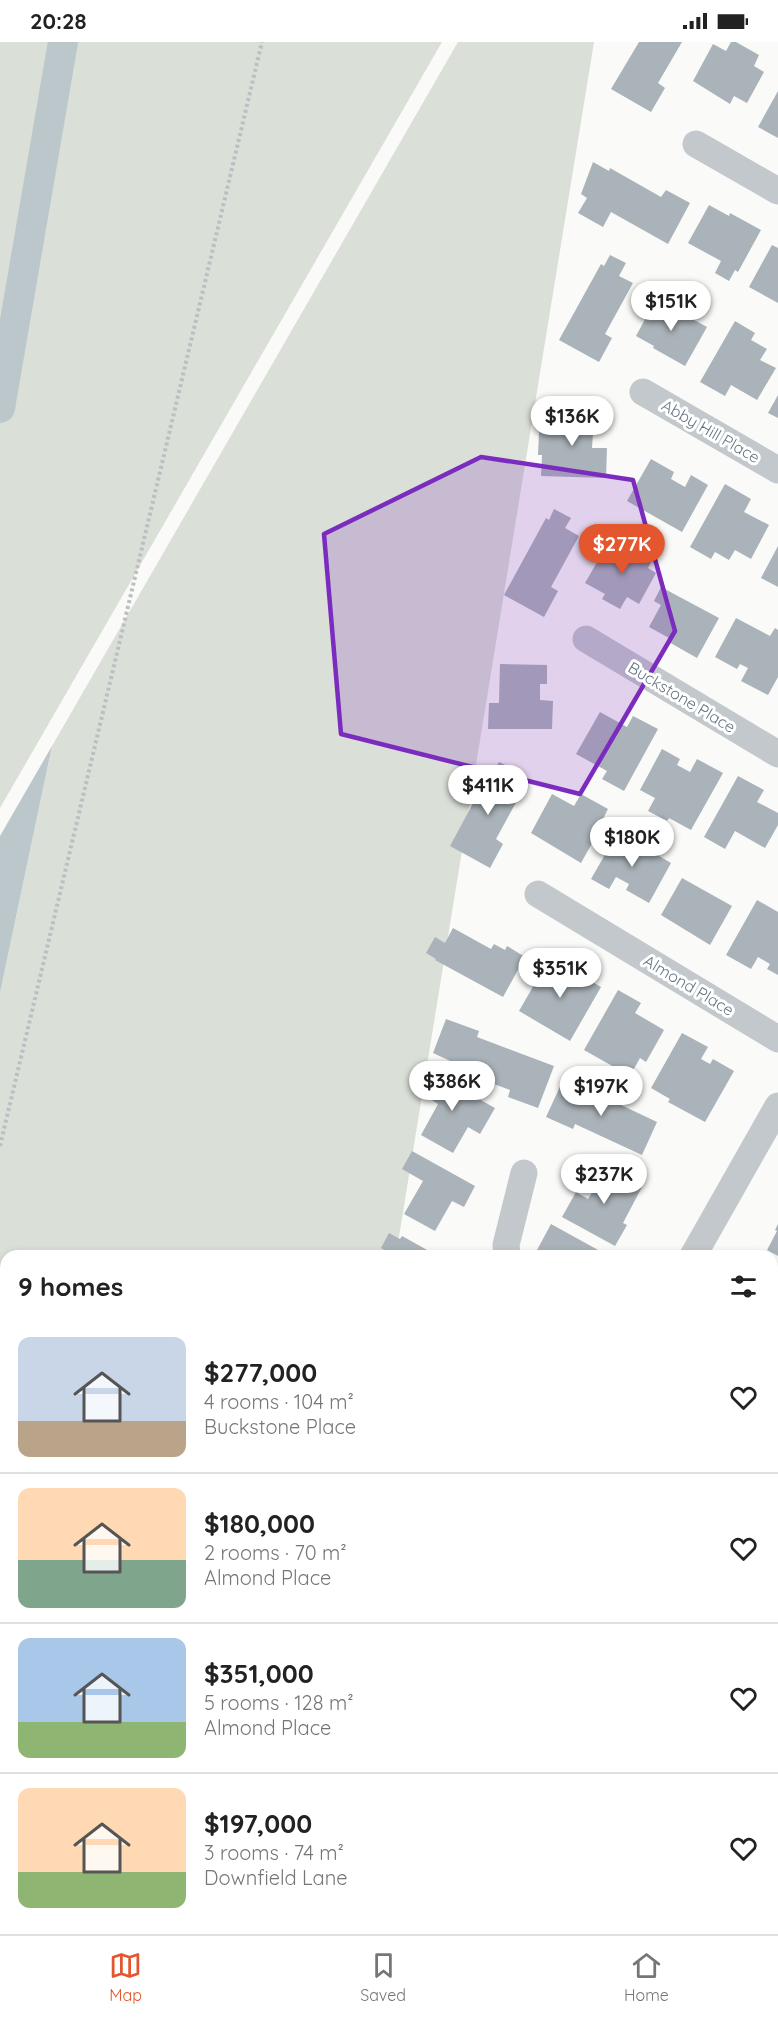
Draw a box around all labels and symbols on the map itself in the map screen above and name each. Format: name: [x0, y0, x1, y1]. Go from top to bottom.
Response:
pin: $151K: [629, 281, 713, 332]
street label: Abby Hill Place: [658, 395, 764, 467]
pin: $136K: [530, 396, 614, 447]
pin: $277K: [580, 524, 664, 575]
street label: Buckstone Place: [625, 657, 739, 737]
pin: $411K: [446, 765, 530, 816]
pin: $180K: [590, 817, 674, 868]
pin: $351K: [518, 948, 602, 999]
street label: Almond Place: [640, 950, 738, 1020]
pin: $386K: [410, 1061, 494, 1112]
pin: $197K: [559, 1066, 643, 1117]
pin: $237K: [562, 1154, 646, 1205]

